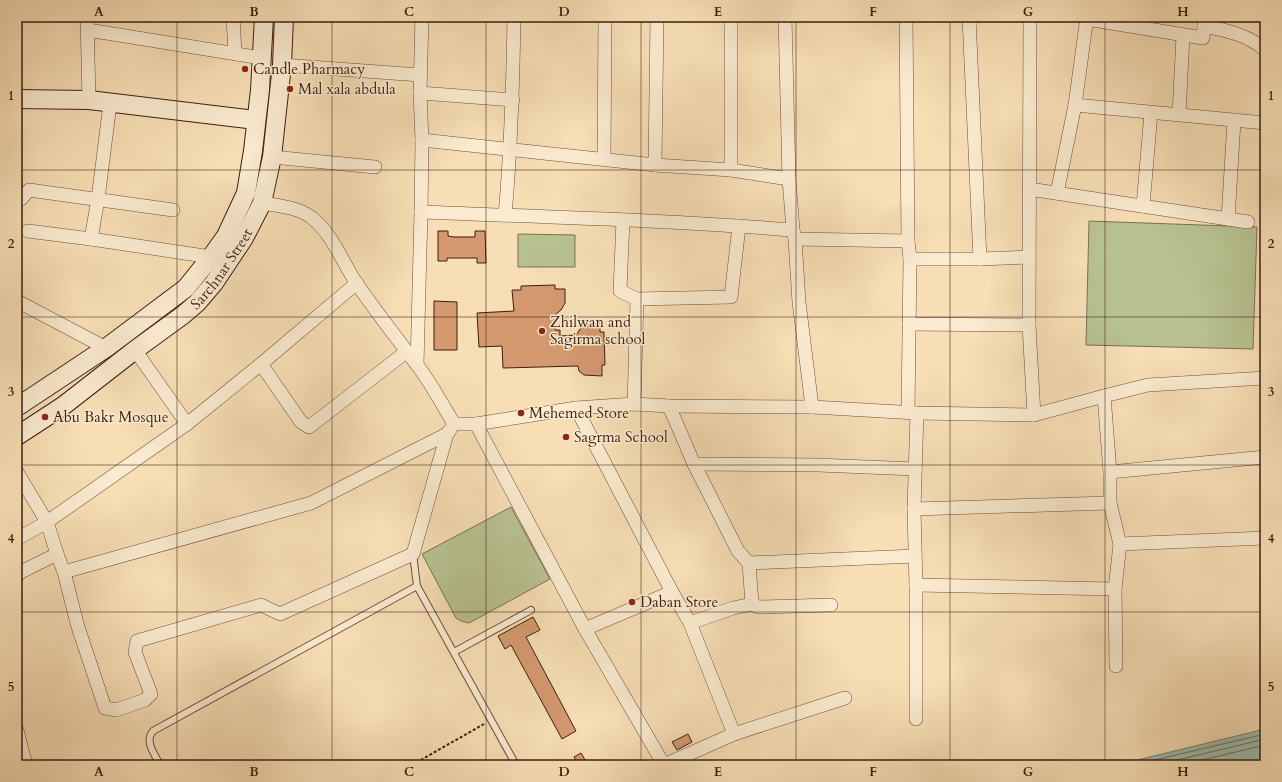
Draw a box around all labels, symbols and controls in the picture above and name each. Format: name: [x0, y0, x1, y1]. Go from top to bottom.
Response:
text: A: [94, 3, 104, 21]
text: B: [249, 3, 259, 21]
text: C: [404, 3, 414, 21]
text: D: [558, 3, 570, 21]
text: E: [714, 3, 722, 21]
text: F: [869, 3, 877, 21]
text: G: [1023, 3, 1034, 21]
text: H: [1177, 3, 1189, 21]
place label: Candle Pharmacy: [253, 59, 365, 79]
marker: Candle Pharmacy: [240, 64, 250, 74]
place label: Mal xala abdula: [298, 79, 396, 99]
marker: Mal xala abdula: [285, 84, 295, 94]
text: 1: [8, 87, 14, 105]
text: 1: [1268, 87, 1274, 105]
street label: Sarchnar Street: [186, 225, 257, 314]
text: 2: [8, 235, 15, 253]
text: 2: [1268, 235, 1275, 253]
place label: Zhilwan and Sagirma school: [550, 312, 646, 349]
marker: Zhilwan and Sagirma school: [537, 326, 547, 336]
text: 3: [8, 383, 15, 401]
text: 3: [1268, 383, 1275, 401]
place label: Mehemed Store: [529, 403, 629, 423]
place label: Abu Bakr Mosque: [53, 407, 169, 427]
marker: Mehemed Store: [516, 408, 526, 418]
marker: Abu Bakr Mosque: [40, 412, 50, 422]
place label: Sagrma School: [574, 427, 668, 447]
marker: Sagrma School: [561, 432, 571, 442]
text: 4: [8, 530, 15, 548]
text: 4: [1268, 530, 1275, 548]
place label: Daban Store: [640, 592, 719, 612]
marker: Daban Store: [627, 597, 637, 607]
text: 5: [8, 678, 14, 696]
text: 5: [1268, 678, 1274, 696]
text: A: [94, 763, 104, 781]
text: B: [249, 763, 259, 781]
text: C: [404, 763, 414, 781]
text: D: [558, 763, 570, 781]
text: E: [714, 763, 722, 781]
text: F: [869, 763, 877, 781]
text: G: [1023, 763, 1034, 781]
text: H: [1177, 763, 1189, 781]

